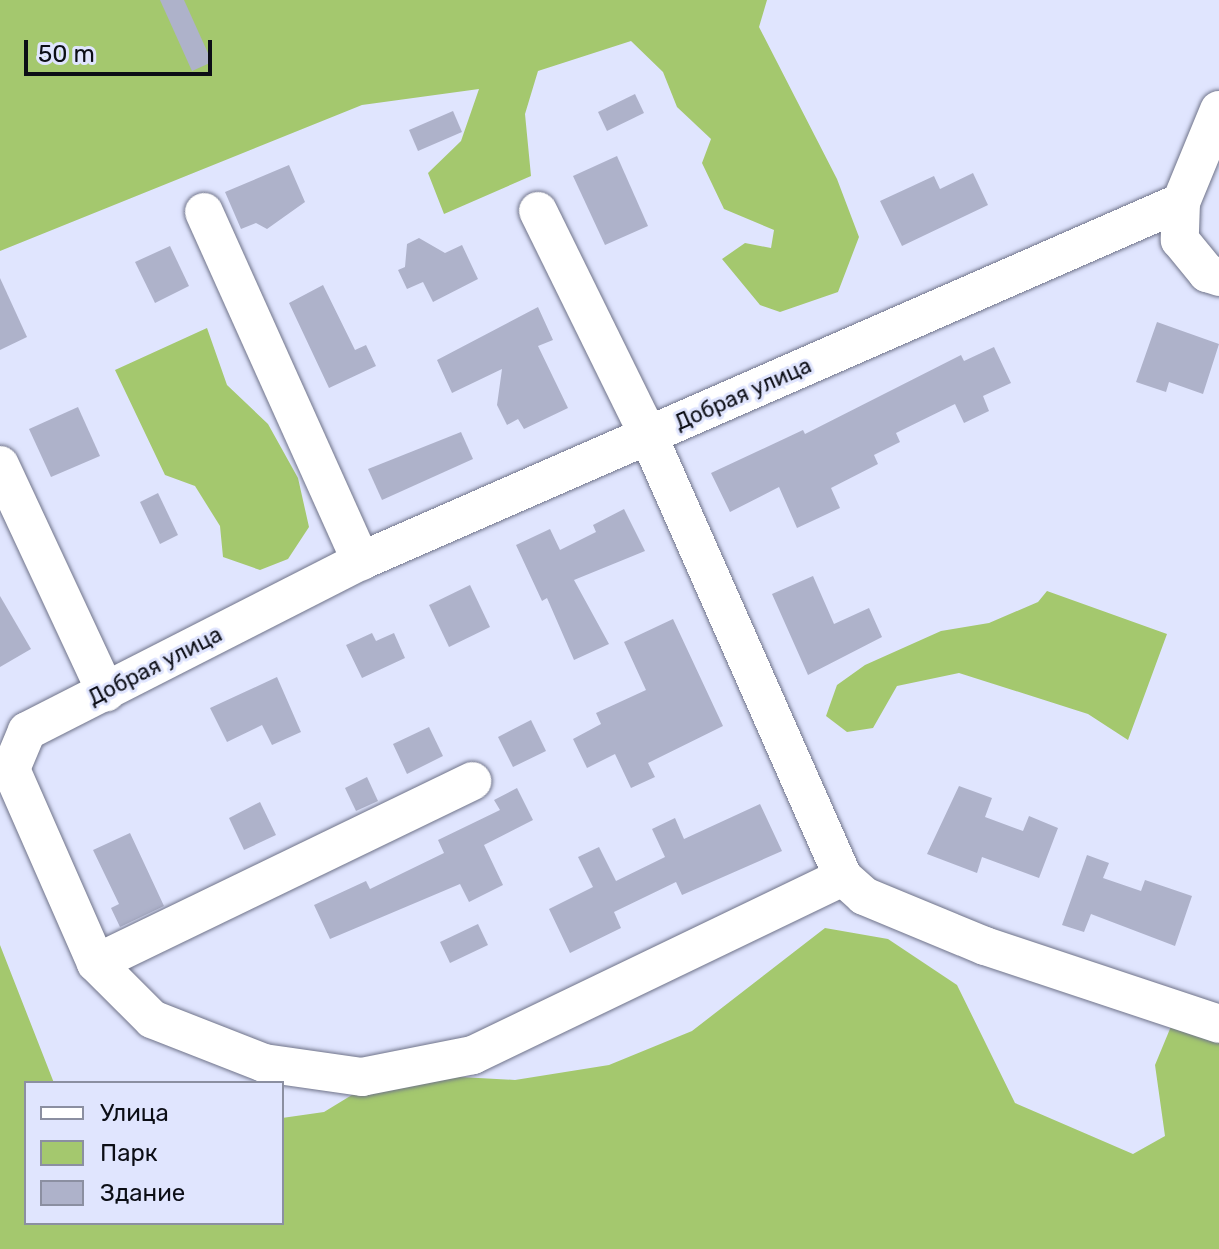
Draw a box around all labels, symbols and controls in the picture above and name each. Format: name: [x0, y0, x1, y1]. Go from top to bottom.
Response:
scale bar: [28, 24, 216, 74]
text: 50 m: [38, 40, 95, 68]
street label: Добрая улица: [671, 352, 815, 436]
street label: Добрая улица: [84, 621, 226, 711]
legend: [24, 1081, 284, 1225]
text: Улица: [100, 1099, 169, 1127]
text: Парк: [100, 1139, 158, 1167]
text: Здание: [100, 1179, 185, 1207]

